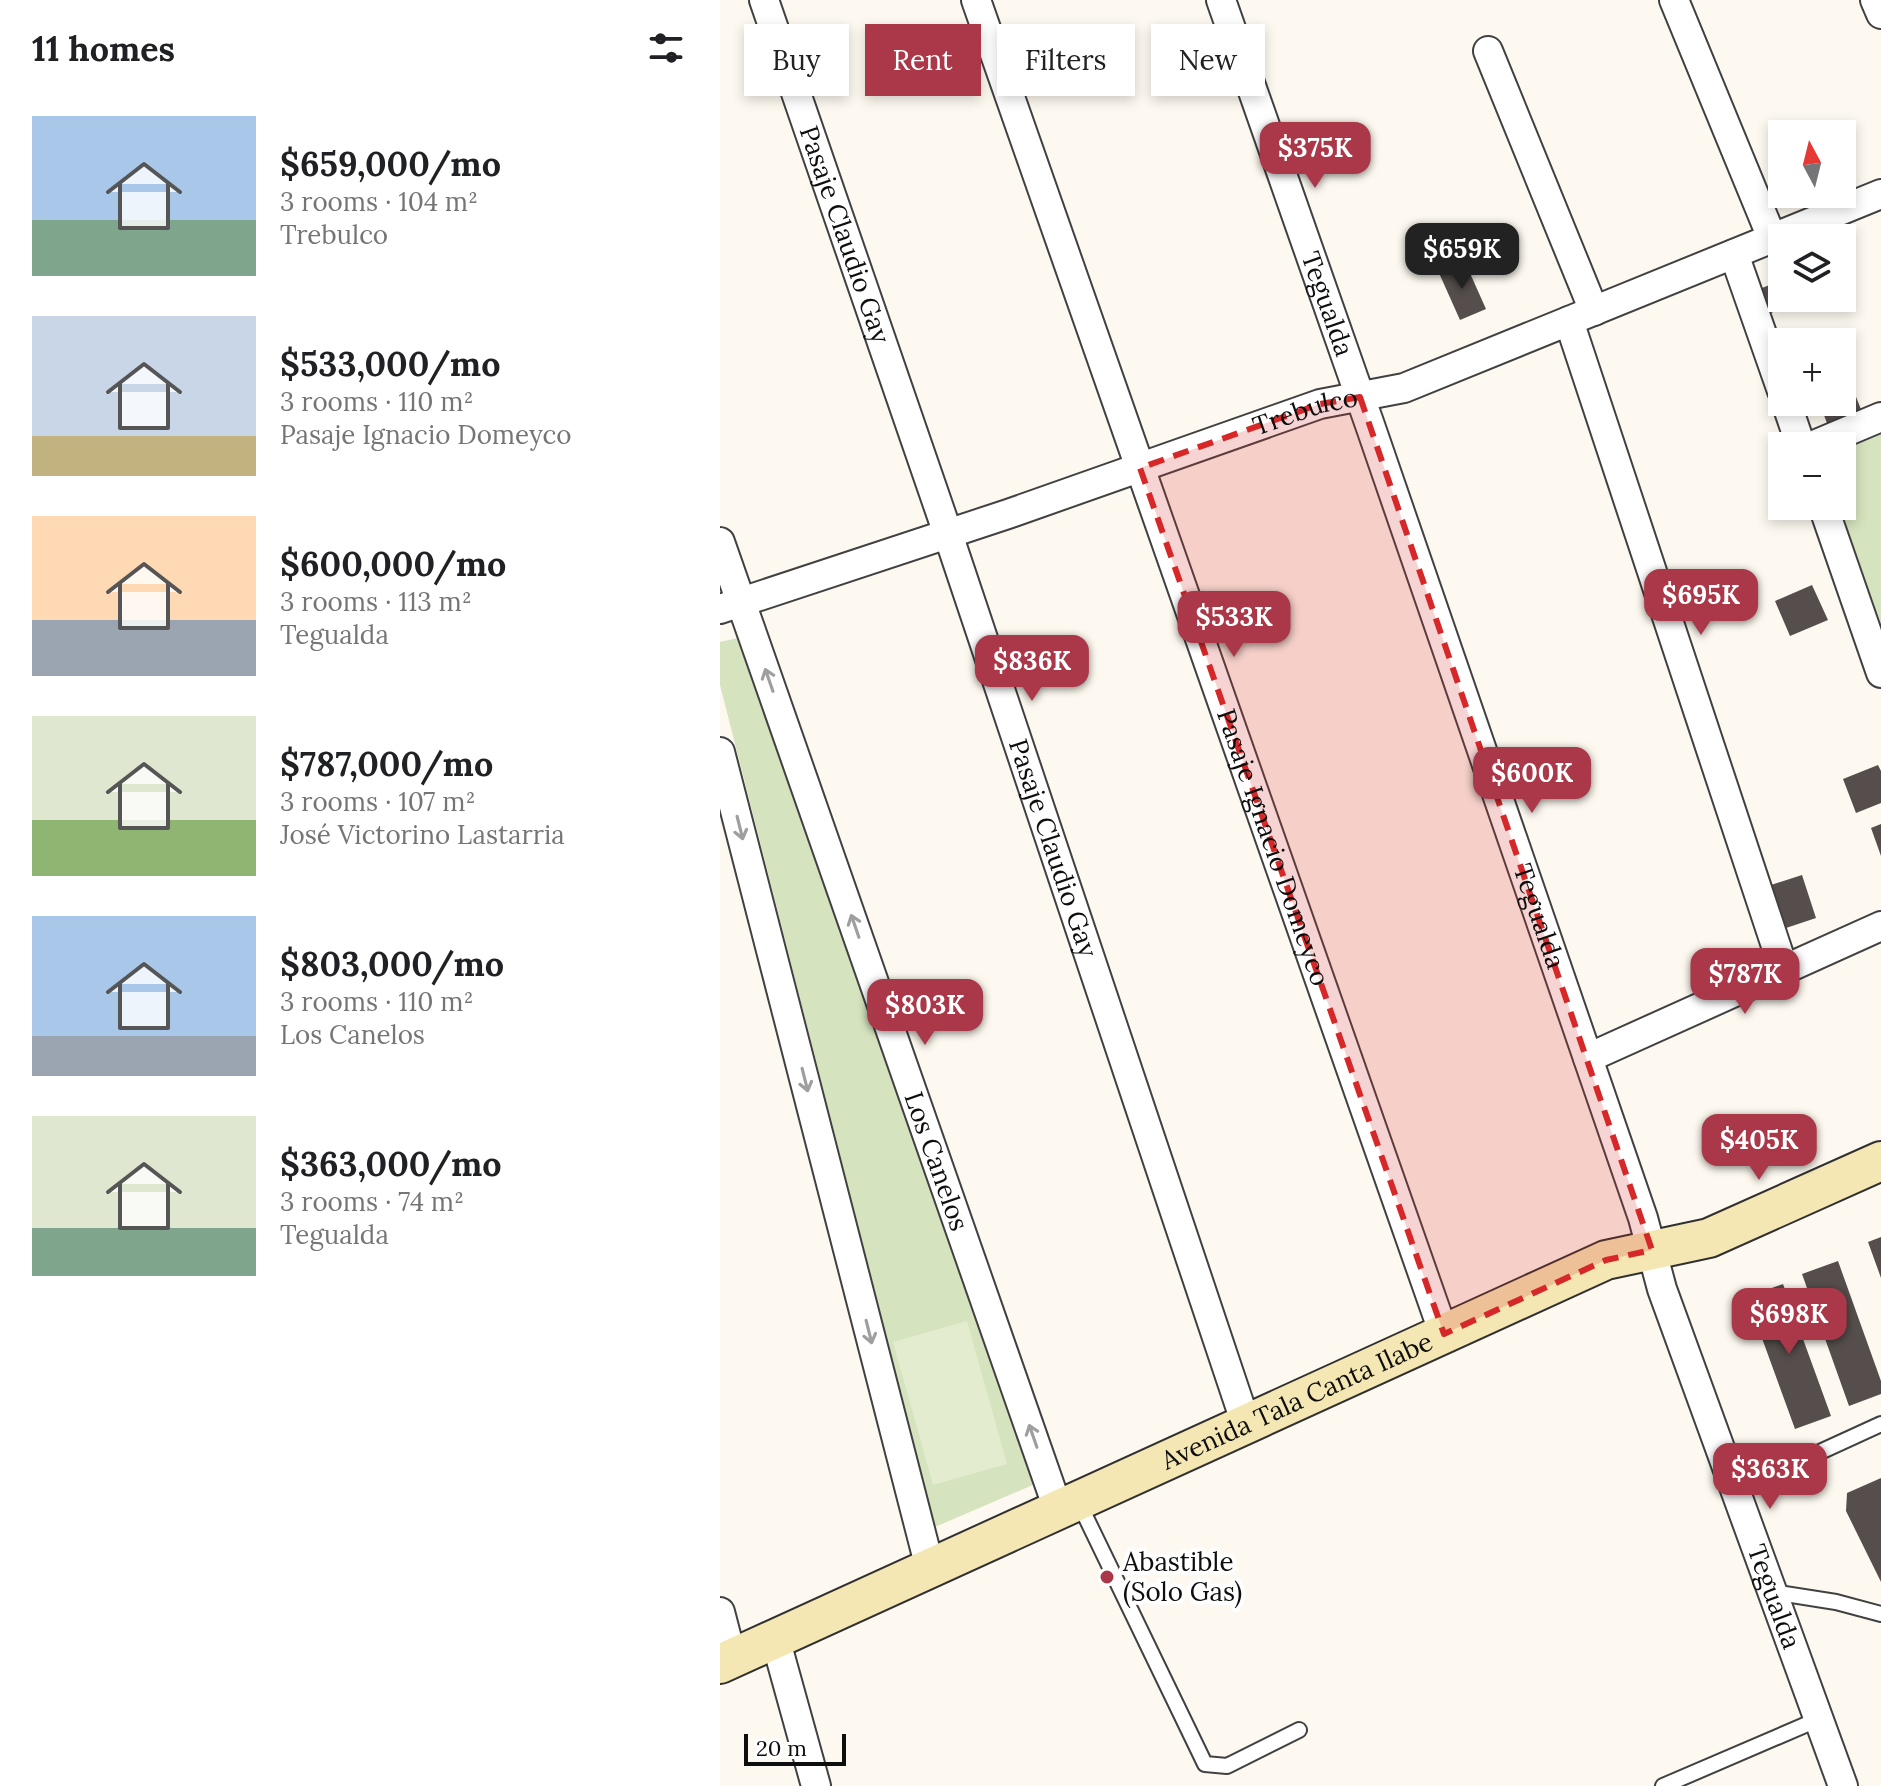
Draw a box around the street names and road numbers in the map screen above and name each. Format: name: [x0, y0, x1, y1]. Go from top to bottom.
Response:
street label: Pasaje Claudio Gay: [793, 121, 898, 348]
street label: Tegualda: [1294, 247, 1362, 361]
street label: Trebulco: [1248, 380, 1360, 442]
street label: Pasaje Ignacio Domeyco: [1210, 704, 1338, 990]
street label: Pasaje Claudio Gay: [1002, 735, 1106, 961]
street label: Tegualda: [1506, 859, 1573, 973]
street label: Los Canelos: [897, 1087, 976, 1235]
street label: Avenida Tala Canta Ilabe: [1155, 1324, 1437, 1477]
street label: Tegualda: [1740, 1540, 1809, 1653]

